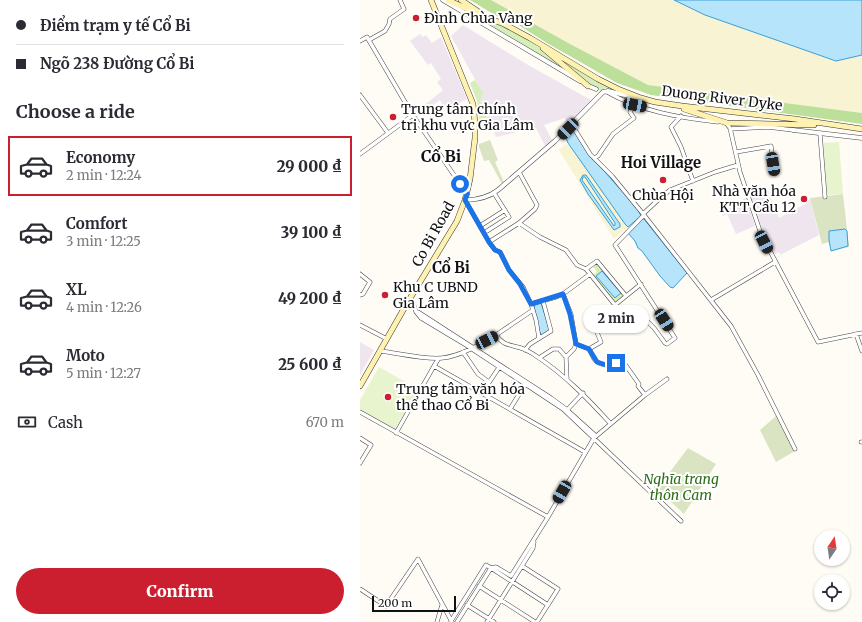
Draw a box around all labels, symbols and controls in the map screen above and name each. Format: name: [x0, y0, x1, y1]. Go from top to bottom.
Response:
place label: Đình Chùa Vàng: [424, 9, 533, 27]
marker: Đình Chùa Vàng: [411, 13, 421, 23]
text: Điểm trạm y tế Cổ Bi: [40, 16, 191, 35]
text: Ngõ 238 Đường Cổ Bi: [40, 54, 194, 73]
street label: Duong River Dyke: [660, 82, 784, 114]
car: [622, 97, 648, 113]
text: Choose a ride: [16, 100, 135, 123]
place label: Trung tâm chính trị khu vực Gia Lâm: [401, 100, 534, 134]
marker: Trung tâm chính trị khu vực Gia Lâm: [388, 112, 398, 122]
car: [555, 116, 581, 142]
district label: Cổ Bi: [421, 146, 462, 166]
icon: car: [18, 148, 54, 184]
text: Economy: [66, 148, 135, 167]
car: [765, 151, 781, 177]
district label: Hoi Village: [621, 153, 701, 172]
text: 29 000 ₫: [277, 157, 342, 176]
text: 2 min · 12:24: [66, 167, 142, 184]
route start: [451, 175, 469, 193]
marker: Chùa Hội: [658, 175, 668, 185]
place label: Nhà văn hóa KTT Cầu 12: [712, 182, 796, 216]
place label: Chùa Hội: [632, 186, 694, 204]
marker: Nhà văn hóa KTT Cầu 12: [799, 194, 809, 204]
street label: Co Bi Road: [408, 198, 459, 270]
icon: car: [18, 214, 54, 250]
text: Comfort: [66, 214, 127, 233]
text: 39 100 ₫: [281, 223, 342, 242]
car: [753, 229, 775, 255]
text: 3 min · 12:25: [66, 233, 141, 250]
district label: Cổ Bi: [432, 257, 470, 277]
place label: Khu C UBND Gia Lâm: [393, 278, 478, 312]
icon: car: [18, 280, 54, 316]
text: XL: [66, 280, 87, 299]
text: 49 200 ₫: [278, 289, 342, 308]
marker: Khu C UBND Gia Lâm: [380, 290, 390, 300]
text: 4 min · 12:26: [66, 299, 142, 316]
callout: 2 min: [583, 305, 649, 333]
car: [652, 307, 676, 333]
text: 2 min: [597, 310, 635, 327]
car: [474, 329, 500, 351]
icon: car: [18, 346, 54, 382]
text: Moto: [66, 346, 105, 365]
route end: [607, 354, 625, 372]
text: 25 600 ₫: [278, 355, 342, 374]
text: 5 min · 12:27: [66, 365, 141, 382]
place label: Trung tâm văn hóa thể thao Cổ Bi: [396, 380, 526, 414]
marker: Trung tâm văn hóa thể thao Cổ Bi: [383, 392, 393, 402]
icon: cash: [16, 411, 38, 433]
text: Cash: [48, 413, 83, 432]
text: 670 m: [306, 414, 344, 431]
park label: Nghĩa trang thôn Cam: [643, 470, 719, 504]
car: [551, 479, 573, 505]
north arrow: [814, 530, 850, 566]
map controls: [814, 530, 850, 610]
button: Confirm: [16, 568, 344, 614]
button: locate: [814, 574, 850, 610]
scale bar: [372, 594, 456, 613]
text: 200 m: [378, 596, 412, 610]

